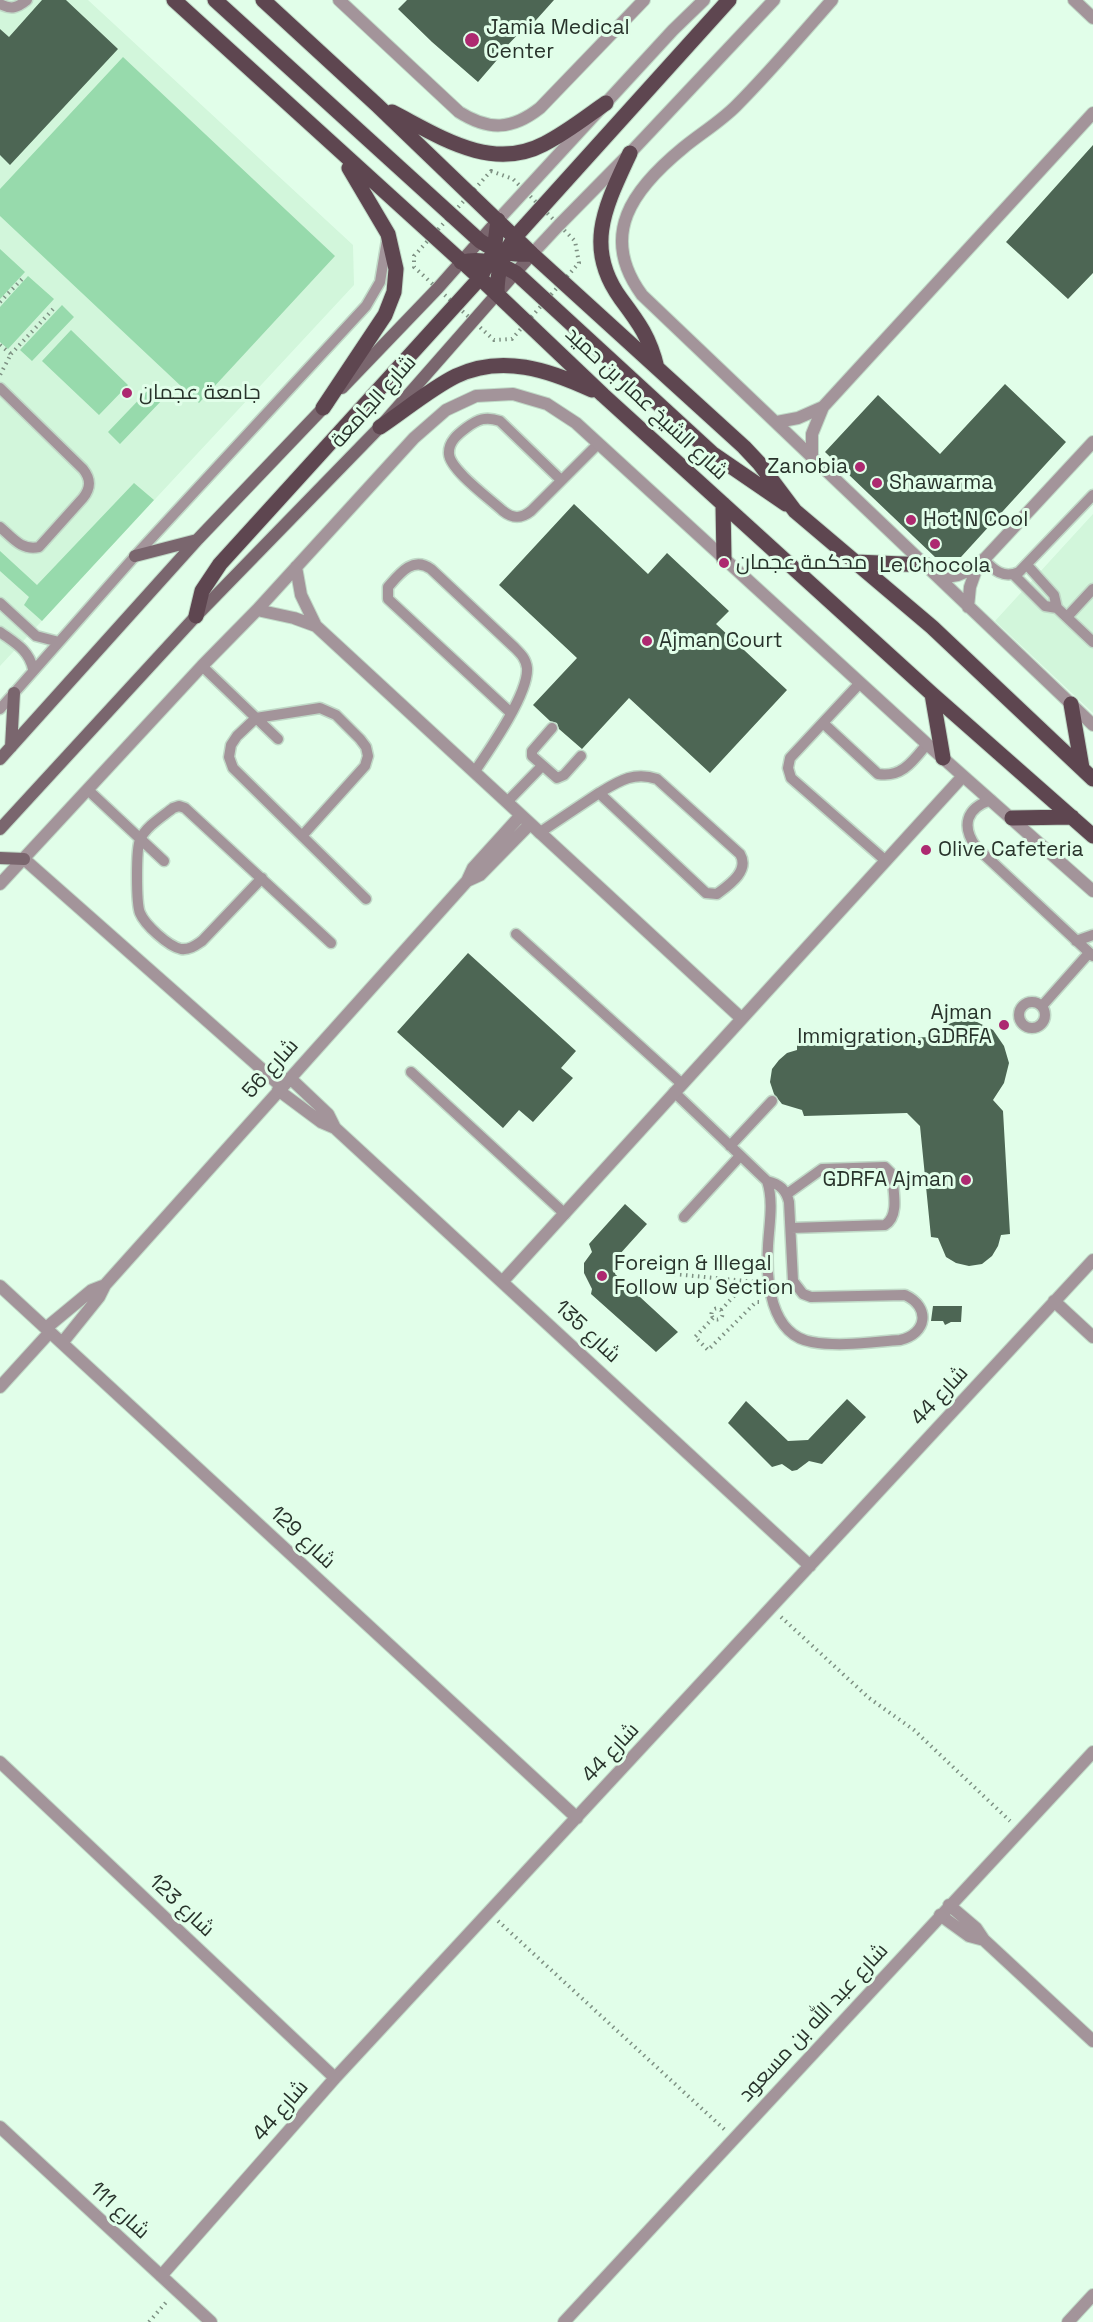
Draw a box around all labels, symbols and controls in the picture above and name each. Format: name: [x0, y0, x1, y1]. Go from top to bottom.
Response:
place label: Jamia Medical Center: [486, 15, 630, 65]
marker: Jamia Medical Center: [463, 31, 481, 49]
street label: شارع الشيخ عمار بن حميد: [560, 322, 732, 486]
street label: شارع الجامعة: [326, 351, 422, 453]
place label: جامعة عجمان: [139, 380, 261, 406]
marker: جامعة عجمان: [120, 386, 134, 400]
place label: Zanobia: [767, 454, 848, 480]
marker: Zanobia: [853, 460, 867, 474]
place label: Shawarma: [889, 470, 993, 496]
marker: Shawarma: [870, 476, 884, 490]
place label: Hot N Cool: [923, 507, 1028, 533]
marker: Hot N Cool: [904, 513, 918, 527]
marker: Le Chocola: [928, 537, 942, 551]
place label: محكمة عجمان: [736, 550, 867, 576]
place label: Le Chocola: [879, 553, 991, 579]
marker: محكمة عجمان: [717, 556, 731, 570]
place label: Ajman Court: [659, 628, 783, 654]
marker: Ajman Court: [640, 634, 654, 648]
place label: Olive Cafeteria: [938, 837, 1084, 863]
marker: Olive Cafeteria: [919, 843, 933, 857]
place label: Ajman Immigration, GDRFA: [797, 1000, 992, 1050]
marker: Ajman Immigration, GDRFA: [997, 1018, 1011, 1032]
street label: شارع 56: [238, 1034, 304, 1104]
place label: GDRFA Ajman: [822, 1167, 954, 1193]
marker: GDRFA Ajman: [959, 1173, 973, 1187]
place label: Foreign & Illegal Follow up Section: [614, 1251, 793, 1301]
marker: Foreign & Illegal Follow up Section: [595, 1269, 609, 1283]
street label: شارع 135: [549, 1295, 625, 1369]
street label: شارع 44: [906, 1361, 974, 1431]
street label: شارع 129: [264, 1501, 340, 1575]
street label: شارع 44: [577, 1718, 645, 1788]
street label: شارع 123: [143, 1869, 219, 1943]
street label: شارع عبد الله بن مسعود: [734, 1939, 894, 2107]
street label: شارع 44: [248, 2075, 314, 2147]
street label: شارع 111: [84, 2177, 154, 2245]

